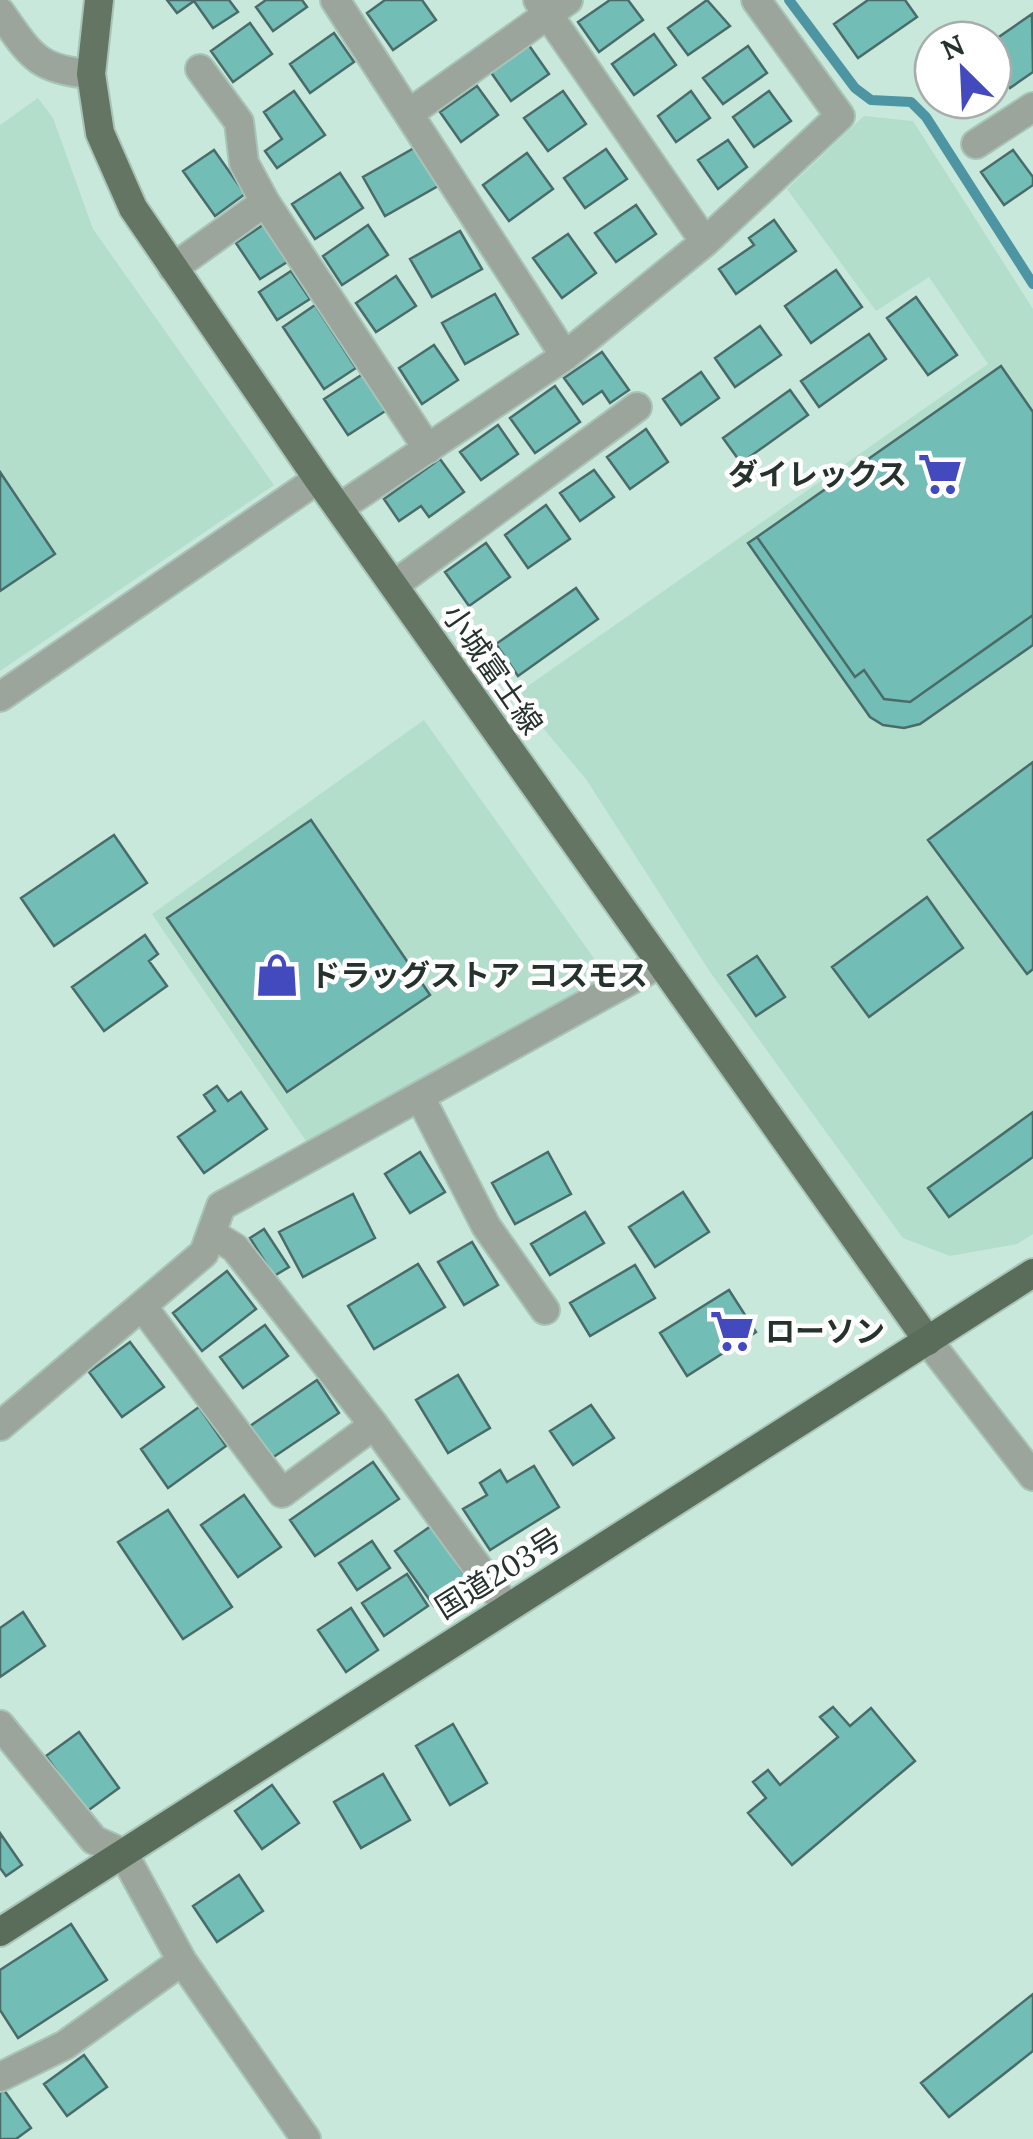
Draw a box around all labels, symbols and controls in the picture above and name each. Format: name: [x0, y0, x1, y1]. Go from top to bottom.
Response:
north arrow: [913, 20, 1013, 120]
text: N: [936, 26, 970, 68]
supermarket icon: ダイレックス: [916, 450, 964, 498]
place label: ダイレックス: [728, 455, 907, 493]
street label: 小城富士線: [434, 597, 552, 741]
shop icon: ドラッグストア コスモス: [253, 951, 301, 999]
place label: ドラッグストア コスモス: [310, 956, 648, 994]
supermarket icon: ローソン: [708, 1307, 756, 1355]
place label: ローソン: [765, 1312, 885, 1350]
street label: 国道203号: [428, 1519, 568, 1627]

